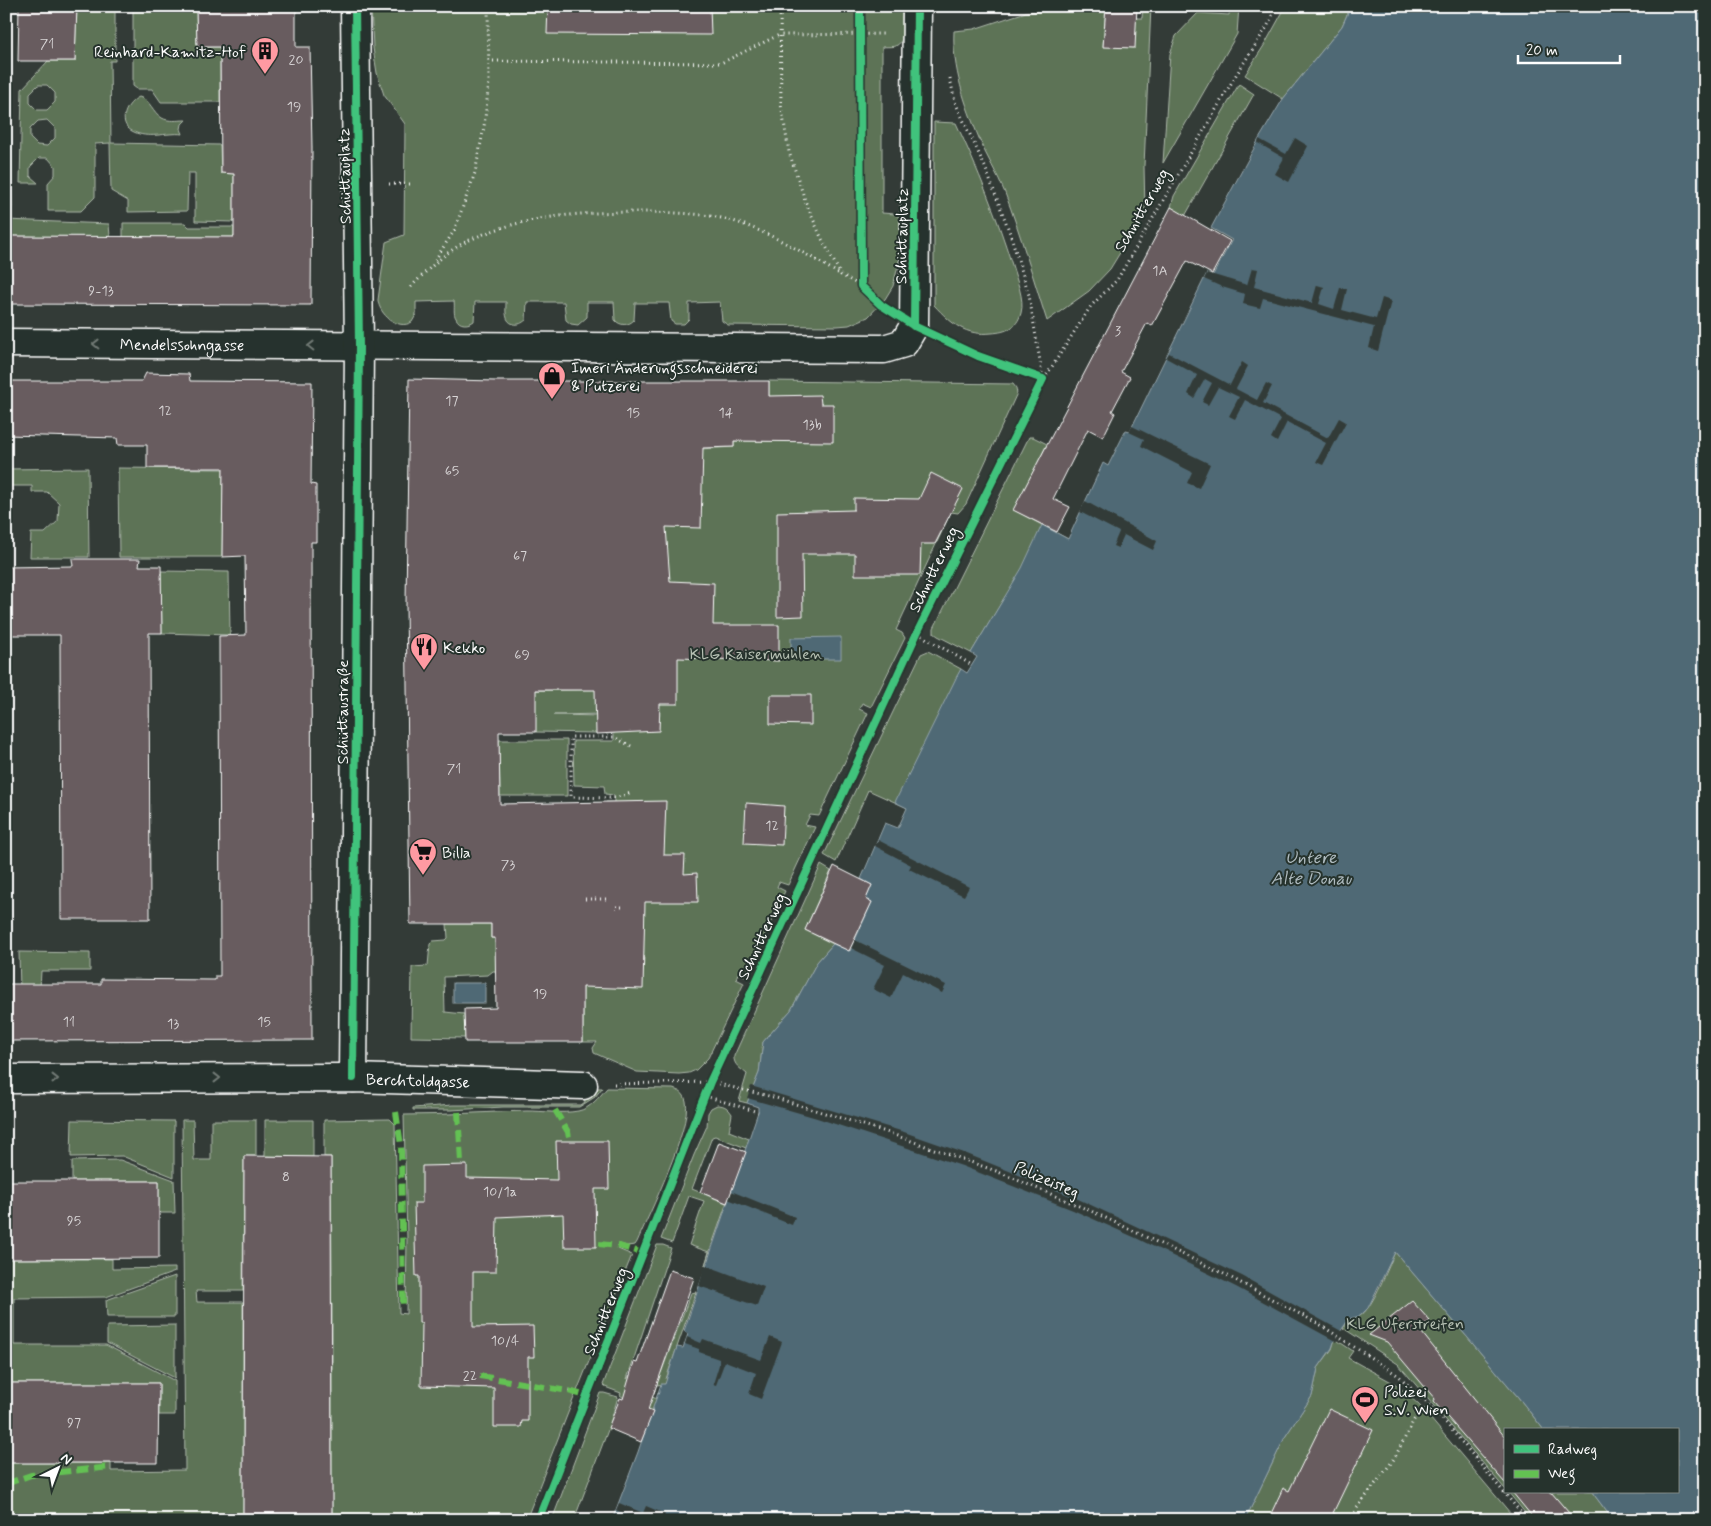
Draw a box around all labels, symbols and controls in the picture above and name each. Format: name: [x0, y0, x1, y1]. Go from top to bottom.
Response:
scale bar: [1518, 32, 1621, 64]
house number: 71: [40, 35, 54, 53]
building icon: Reinhard-Kamitz-Hof: [250, 36, 280, 75]
text: 20 m: [1526, 41, 1558, 61]
place label: Reinhard-Kamitz-Hof: [94, 42, 246, 63]
house number: 20: [289, 51, 303, 69]
house number: 19: [287, 98, 301, 116]
street label: Schüttauplatz: [334, 128, 357, 224]
street label: Schnitterweg: [1110, 165, 1176, 257]
street label: Schüttauplatz: [891, 188, 914, 284]
house number: 1A: [1152, 262, 1168, 280]
house number: 9-13: [88, 282, 114, 300]
house number: 3: [1115, 322, 1121, 340]
street label: Mendelssohngasse: [120, 335, 244, 357]
one-way arrow: [91, 339, 99, 349]
one-way arrow: [306, 341, 314, 351]
place label: Imeri Änderungsschneiderei & Putzerei: [571, 358, 758, 397]
shop icon: Imeri Änderungsschneiderei & Putzerei: [537, 361, 567, 400]
house number: 17: [445, 392, 459, 410]
house number: 12: [158, 402, 172, 420]
house number: 15: [626, 404, 640, 422]
house number: 14: [719, 404, 734, 422]
house number: 13b: [802, 416, 822, 434]
house number: 65: [445, 462, 459, 480]
street label: Schnitterweg: [904, 523, 965, 617]
house number: 67: [513, 547, 527, 565]
restaurant icon: Kekko: [409, 632, 439, 671]
place label: Kekko: [443, 638, 485, 659]
park label: KLG Kaisermühlen: [690, 644, 823, 665]
house number: 69: [514, 646, 530, 664]
street label: Schüttaustraße: [333, 660, 354, 764]
house number: 71: [447, 760, 461, 778]
house number: 12: [765, 817, 779, 835]
supermarket icon: Billa: [408, 837, 438, 876]
place label: Billa: [442, 843, 471, 864]
water label: Untere Alte Donau: [1271, 846, 1352, 891]
house number: 73: [501, 856, 515, 874]
street label: Schnitterweg: [733, 890, 792, 984]
house number: 19: [533, 985, 547, 1003]
house number: 11: [63, 1013, 75, 1031]
house number: 15: [257, 1013, 271, 1031]
house number: 13: [167, 1015, 179, 1033]
street label: Berchtoldgasse: [366, 1069, 471, 1094]
one-way arrow: [214, 1073, 222, 1083]
one-way arrow: [52, 1074, 59, 1084]
street label: Polizeisteg: [1011, 1157, 1082, 1203]
house number: 8: [282, 1168, 290, 1186]
house number: 10/1a: [483, 1183, 517, 1201]
house number: 95: [67, 1212, 81, 1230]
street label: Schnitterweg: [579, 1264, 635, 1359]
park label: KLG Uferstreifen: [1346, 1314, 1464, 1335]
house number: 10/4: [491, 1332, 519, 1350]
house number: 22: [463, 1367, 477, 1385]
place label: Polizei S.V. Wien: [1384, 1382, 1449, 1421]
sports icon: Polizei S.V. Wien: [1350, 1385, 1380, 1424]
house number: 97: [67, 1414, 81, 1432]
legend: [1504, 1428, 1678, 1494]
text: Radweg: [1548, 1440, 1597, 1460]
north arrow: [32, 1444, 82, 1494]
text: N: [57, 1449, 76, 1469]
text: Weg: [1548, 1464, 1575, 1485]

